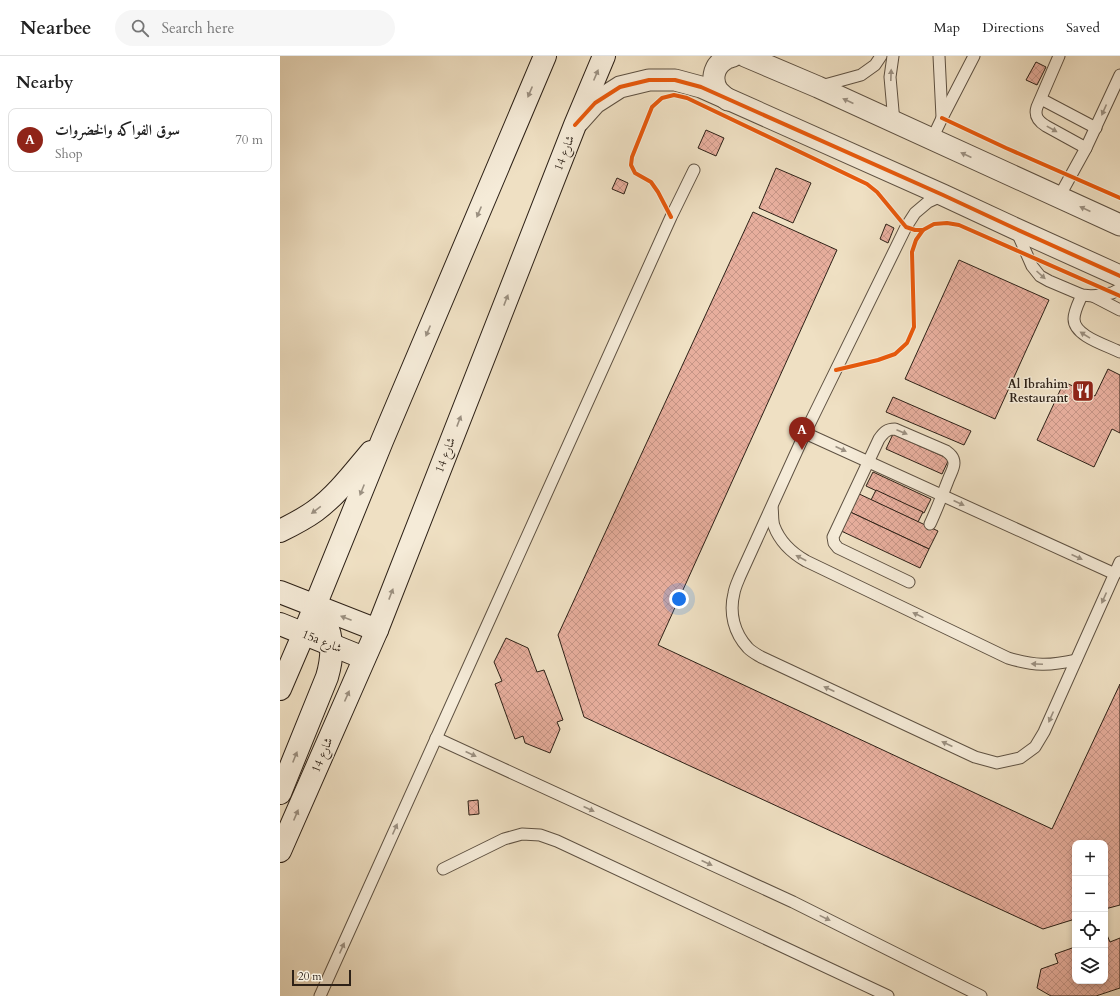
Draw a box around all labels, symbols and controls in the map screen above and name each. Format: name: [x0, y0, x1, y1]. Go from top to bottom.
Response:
search box: [115, 10, 395, 46]
text: Nearbee: [20, 15, 91, 41]
icon: search: [129, 17, 151, 39]
text: Search here: [161, 18, 234, 38]
text: Map: [934, 18, 960, 37]
text: Directions: [982, 18, 1044, 37]
text: Saved: [1066, 18, 1100, 37]
one-way arrow: [888, 68, 894, 81]
one-way arrow: [593, 69, 599, 80]
text: Nearby: [16, 71, 73, 94]
one-way arrow: [526, 86, 532, 98]
one-way arrow: [842, 98, 854, 104]
one-way arrow: [1101, 105, 1107, 116]
text: سوق الفواكه والخضروات: [55, 120, 180, 140]
one-way arrow: [1046, 126, 1057, 132]
text: A: [25, 131, 35, 149]
text: 70 m: [235, 131, 263, 149]
street label: شارع 14: [550, 133, 581, 174]
text: Shop: [55, 145, 83, 163]
one-way arrow: [961, 152, 972, 158]
one-way arrow: [476, 206, 482, 217]
one-way arrow: [1079, 206, 1090, 212]
one-way arrow: [1036, 270, 1045, 279]
one-way arrow: [504, 293, 510, 305]
one-way arrow: [425, 326, 431, 337]
one-way arrow: [1079, 331, 1091, 338]
place label: Al Ibrahim Restaurant: [1008, 376, 1069, 406]
restaurant icon: Al Ibrahim Restaurant: [1070, 378, 1096, 404]
one-way arrow: [456, 414, 462, 426]
pin: A: [789, 417, 815, 450]
one-way arrow: [896, 429, 908, 435]
street label: شارع 14: [431, 435, 462, 476]
one-way arrow: [835, 446, 846, 452]
one-way arrow: [358, 484, 364, 496]
one-way arrow: [953, 500, 964, 506]
one-way arrow: [311, 505, 322, 514]
one-way arrow: [795, 554, 807, 561]
one-way arrow: [1071, 554, 1083, 560]
one-way arrow: [388, 587, 394, 599]
your location: [669, 589, 689, 609]
one-way arrow: [1101, 592, 1107, 603]
one-way arrow: [912, 612, 924, 618]
one-way arrow: [339, 615, 351, 621]
street label: 15a شارع: [299, 626, 344, 659]
one-way arrow: [1030, 661, 1043, 667]
one-way arrow: [824, 686, 835, 692]
one-way arrow: [345, 690, 351, 702]
one-way arrow: [1048, 711, 1054, 722]
street label: شارع 14: [308, 735, 339, 776]
one-way arrow: [941, 741, 953, 747]
one-way arrow: [292, 750, 298, 762]
one-way arrow: [466, 752, 478, 758]
one-way arrow: [584, 806, 595, 812]
one-way arrow: [293, 809, 299, 821]
one-way arrow: [392, 823, 398, 835]
map controls: [1072, 840, 1108, 984]
button: +: [1072, 840, 1108, 876]
one-way arrow: [702, 860, 713, 866]
button: −: [1072, 876, 1108, 912]
button: locate: [1072, 912, 1108, 948]
one-way arrow: [819, 915, 831, 921]
one-way arrow: [339, 942, 345, 953]
button: layers: [1072, 948, 1108, 984]
scale bar: [292, 968, 351, 987]
text: 20 m: [298, 969, 322, 984]

